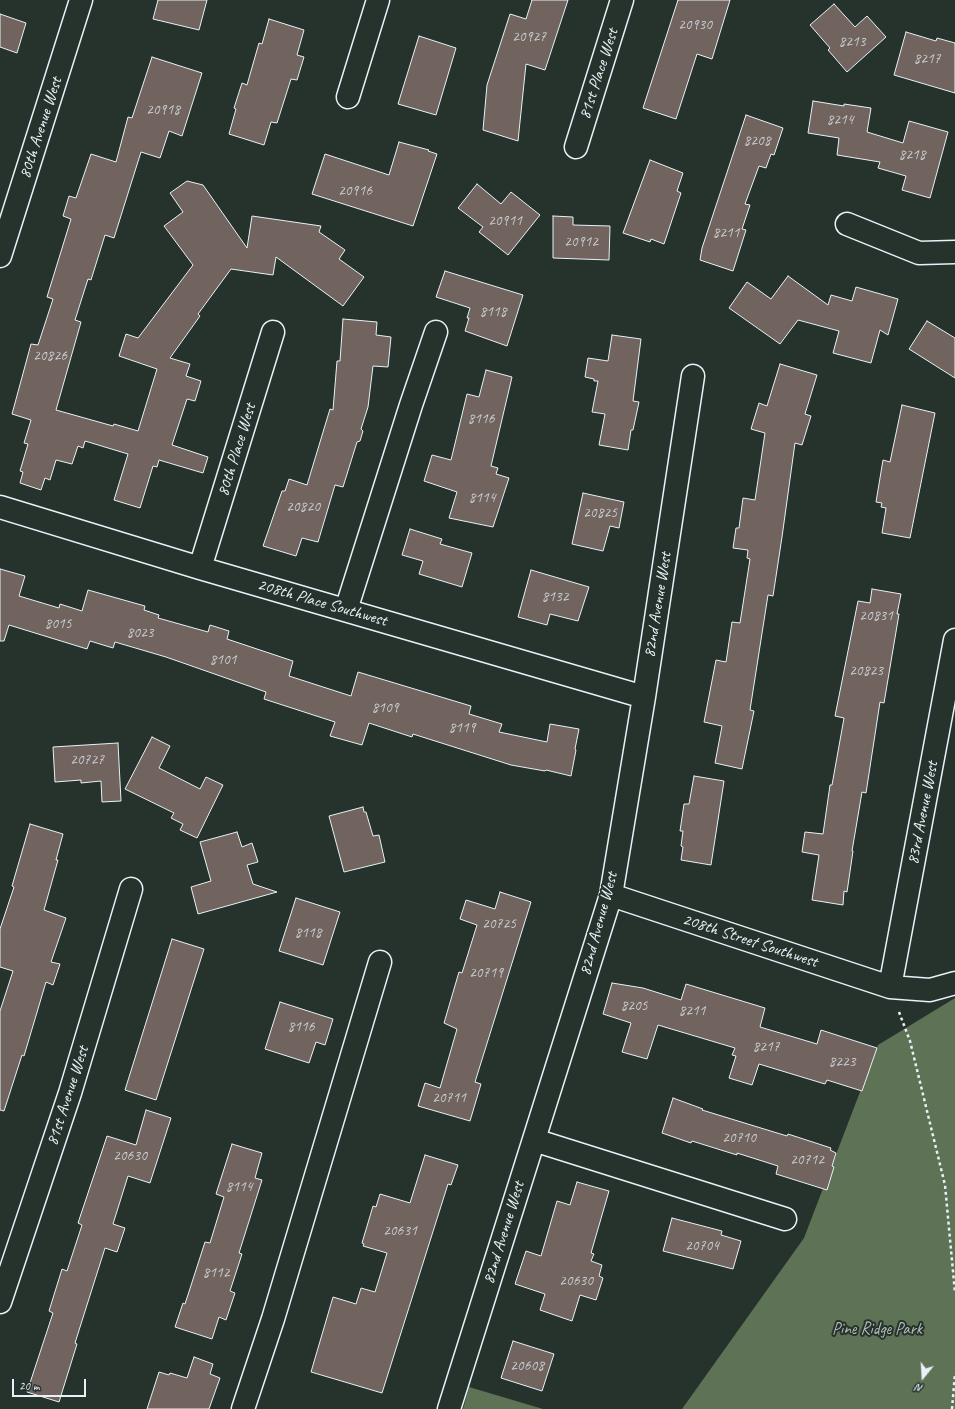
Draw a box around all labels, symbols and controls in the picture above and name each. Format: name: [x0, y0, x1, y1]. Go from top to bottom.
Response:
house number: 20930: [678, 16, 712, 34]
street label: 81st Place West: [575, 26, 623, 122]
house number: 20927: [512, 28, 546, 46]
house number: 8213: [839, 33, 865, 51]
house number: 8217: [914, 50, 940, 68]
street label: 80th Avenue West: [15, 75, 67, 181]
house number: 20918: [146, 101, 180, 119]
house number: 8214: [827, 111, 853, 129]
house number: 8208: [744, 132, 770, 150]
house number: 8218: [899, 146, 925, 164]
house number: 20916: [338, 182, 372, 200]
house number: 20911: [488, 212, 522, 230]
house number: 8211: [713, 224, 739, 242]
house number: 20912: [564, 233, 598, 251]
house number: 8118: [480, 303, 506, 321]
house number: 20826: [33, 347, 67, 365]
street label: 80th Place West: [213, 401, 261, 499]
house number: 8116: [468, 410, 494, 428]
house number: 8114: [469, 489, 495, 507]
house number: 20820: [286, 498, 320, 516]
house number: 20825: [583, 504, 617, 522]
street label: 82nd Avenue West: [640, 551, 676, 659]
street label: 208th Place Southwest: [255, 575, 389, 631]
house number: 8132: [542, 588, 568, 606]
house number: 20831: [859, 607, 893, 625]
house number: 8015: [45, 615, 71, 633]
house number: 8023: [127, 624, 153, 642]
house number: 8101: [210, 651, 236, 669]
house number: 20823: [849, 662, 883, 680]
house number: 8109: [372, 699, 398, 717]
house number: 8119: [449, 719, 475, 737]
house number: 20727: [70, 751, 104, 769]
street label: 83rd Avenue West: [903, 760, 943, 866]
street label: 82nd Avenue West: [575, 870, 623, 978]
street label: 208th Street Southwest: [680, 910, 820, 972]
house number: 20725: [482, 915, 516, 933]
house number: 8118: [295, 924, 321, 942]
house number: 20719: [469, 964, 503, 982]
house number: 8205: [621, 997, 647, 1015]
house number: 8211: [679, 1002, 705, 1020]
house number: 8116: [288, 1018, 314, 1036]
house number: 8217: [753, 1038, 779, 1056]
street label: 81st Avenue West: [42, 1044, 94, 1148]
house number: 8223: [829, 1053, 855, 1071]
house number: 20711: [432, 1089, 466, 1107]
house number: 20710: [722, 1129, 756, 1147]
house number: 20630: [113, 1147, 147, 1165]
house number: 20712: [790, 1151, 824, 1169]
house number: 8114: [226, 1178, 252, 1196]
street label: 82nd Avenue West: [479, 1179, 529, 1287]
house number: 20631: [383, 1222, 417, 1240]
house number: 20704: [685, 1237, 719, 1255]
house number: 8112: [203, 1264, 229, 1282]
house number: 20630: [559, 1272, 593, 1290]
park label: Pine Ridge Park: [832, 1320, 922, 1340]
house number: 20608: [510, 1357, 544, 1375]
north arrow: [903, 1357, 943, 1397]
scale bar: [14, 1371, 88, 1397]
text: 20 m: [19, 1378, 39, 1394]
text: N: [914, 1381, 925, 1396]

